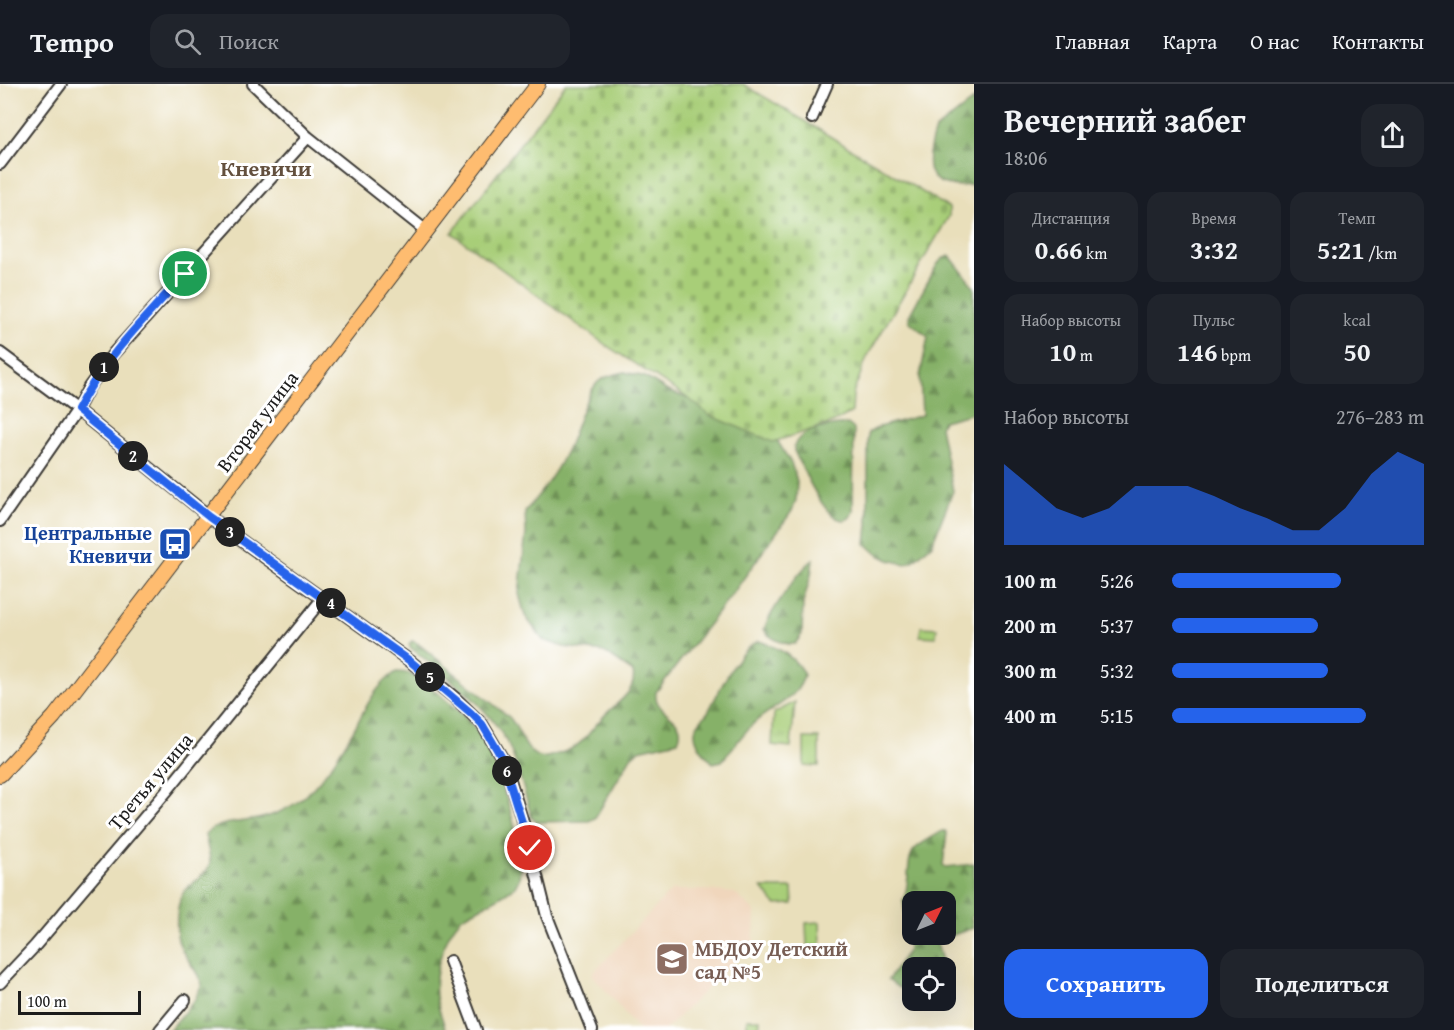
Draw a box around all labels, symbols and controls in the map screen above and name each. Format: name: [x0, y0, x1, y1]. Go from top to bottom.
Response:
search box: [150, 14, 570, 68]
text: Tempo: [30, 21, 114, 62]
icon: search: [171, 25, 204, 58]
text: Поиск: [219, 25, 279, 57]
text: Главная: [1055, 26, 1130, 57]
text: Карта: [1163, 26, 1217, 57]
text: О нас: [1250, 26, 1299, 57]
text: Контакты: [1332, 26, 1424, 57]
text: Вечерний забег: [1004, 96, 1246, 144]
button: share: [1361, 104, 1424, 167]
text: 18:06: [1004, 143, 1047, 172]
district label: Кневичи: [220, 152, 312, 184]
text: Дистанция: [1032, 206, 1110, 230]
text: Время: [1192, 206, 1236, 230]
text: Темп: [1339, 206, 1375, 230]
text: 0.66: [1035, 230, 1083, 269]
text: 3:32: [1190, 230, 1238, 269]
text: 5:21: [1317, 230, 1365, 269]
text: km: [1083, 241, 1107, 265]
text: /km: [1365, 241, 1397, 265]
pin: [159, 248, 210, 299]
icon: arrive: [168, 257, 201, 290]
text: Набор высоты: [1021, 308, 1121, 332]
text: Пульс: [1193, 308, 1235, 332]
text: kcal: [1343, 308, 1371, 332]
text: 10: [1049, 332, 1076, 371]
text: 146: [1177, 332, 1217, 371]
text: 50: [1344, 332, 1370, 371]
text: m: [1076, 343, 1093, 367]
text: bpm: [1217, 343, 1251, 367]
pin: 1: [89, 352, 119, 382]
text: 1: [100, 355, 108, 379]
street label: Вторая улица: [209, 364, 305, 478]
text: Набор высоты: [1004, 402, 1129, 431]
text: 276–283 m: [1336, 402, 1424, 431]
pin: 2: [118, 441, 148, 471]
text: 2: [129, 444, 137, 468]
pin: 3: [215, 517, 245, 547]
place label: Центральные Кневичи: [24, 518, 152, 570]
text: 3: [226, 520, 234, 544]
bus stop icon: Центральные Кневичи: [157, 526, 193, 562]
text: 100 m: [1004, 566, 1057, 595]
text: 5:26: [1100, 566, 1134, 595]
pin: 4: [316, 588, 346, 618]
text: 4: [327, 591, 335, 615]
text: 200 m: [1004, 611, 1057, 640]
text: 5:37: [1100, 611, 1134, 640]
text: 300 m: [1004, 656, 1057, 685]
text: 5:32: [1100, 656, 1134, 685]
pin: 5: [415, 662, 445, 692]
text: 5: [426, 665, 434, 689]
text: 400 m: [1004, 701, 1057, 730]
text: 5:15: [1100, 701, 1134, 730]
street label: Третья улица: [101, 726, 200, 836]
pin: 6: [492, 756, 522, 786]
text: 6: [503, 759, 511, 783]
pin: [504, 822, 555, 873]
icon: check: [513, 831, 546, 864]
north arrow: [902, 891, 956, 945]
map controls: [902, 891, 956, 1011]
place label: МБДОУ Детский сад №5: [695, 934, 848, 986]
school or university icon: МБДОУ Детский сад №5: [654, 941, 690, 977]
button: Сохранить: [1004, 949, 1208, 1018]
button: Поделиться: [1220, 949, 1424, 1018]
button: locate: [902, 957, 956, 1011]
scale bar: [18, 988, 141, 1016]
text: 100 m: [27, 989, 67, 1013]

